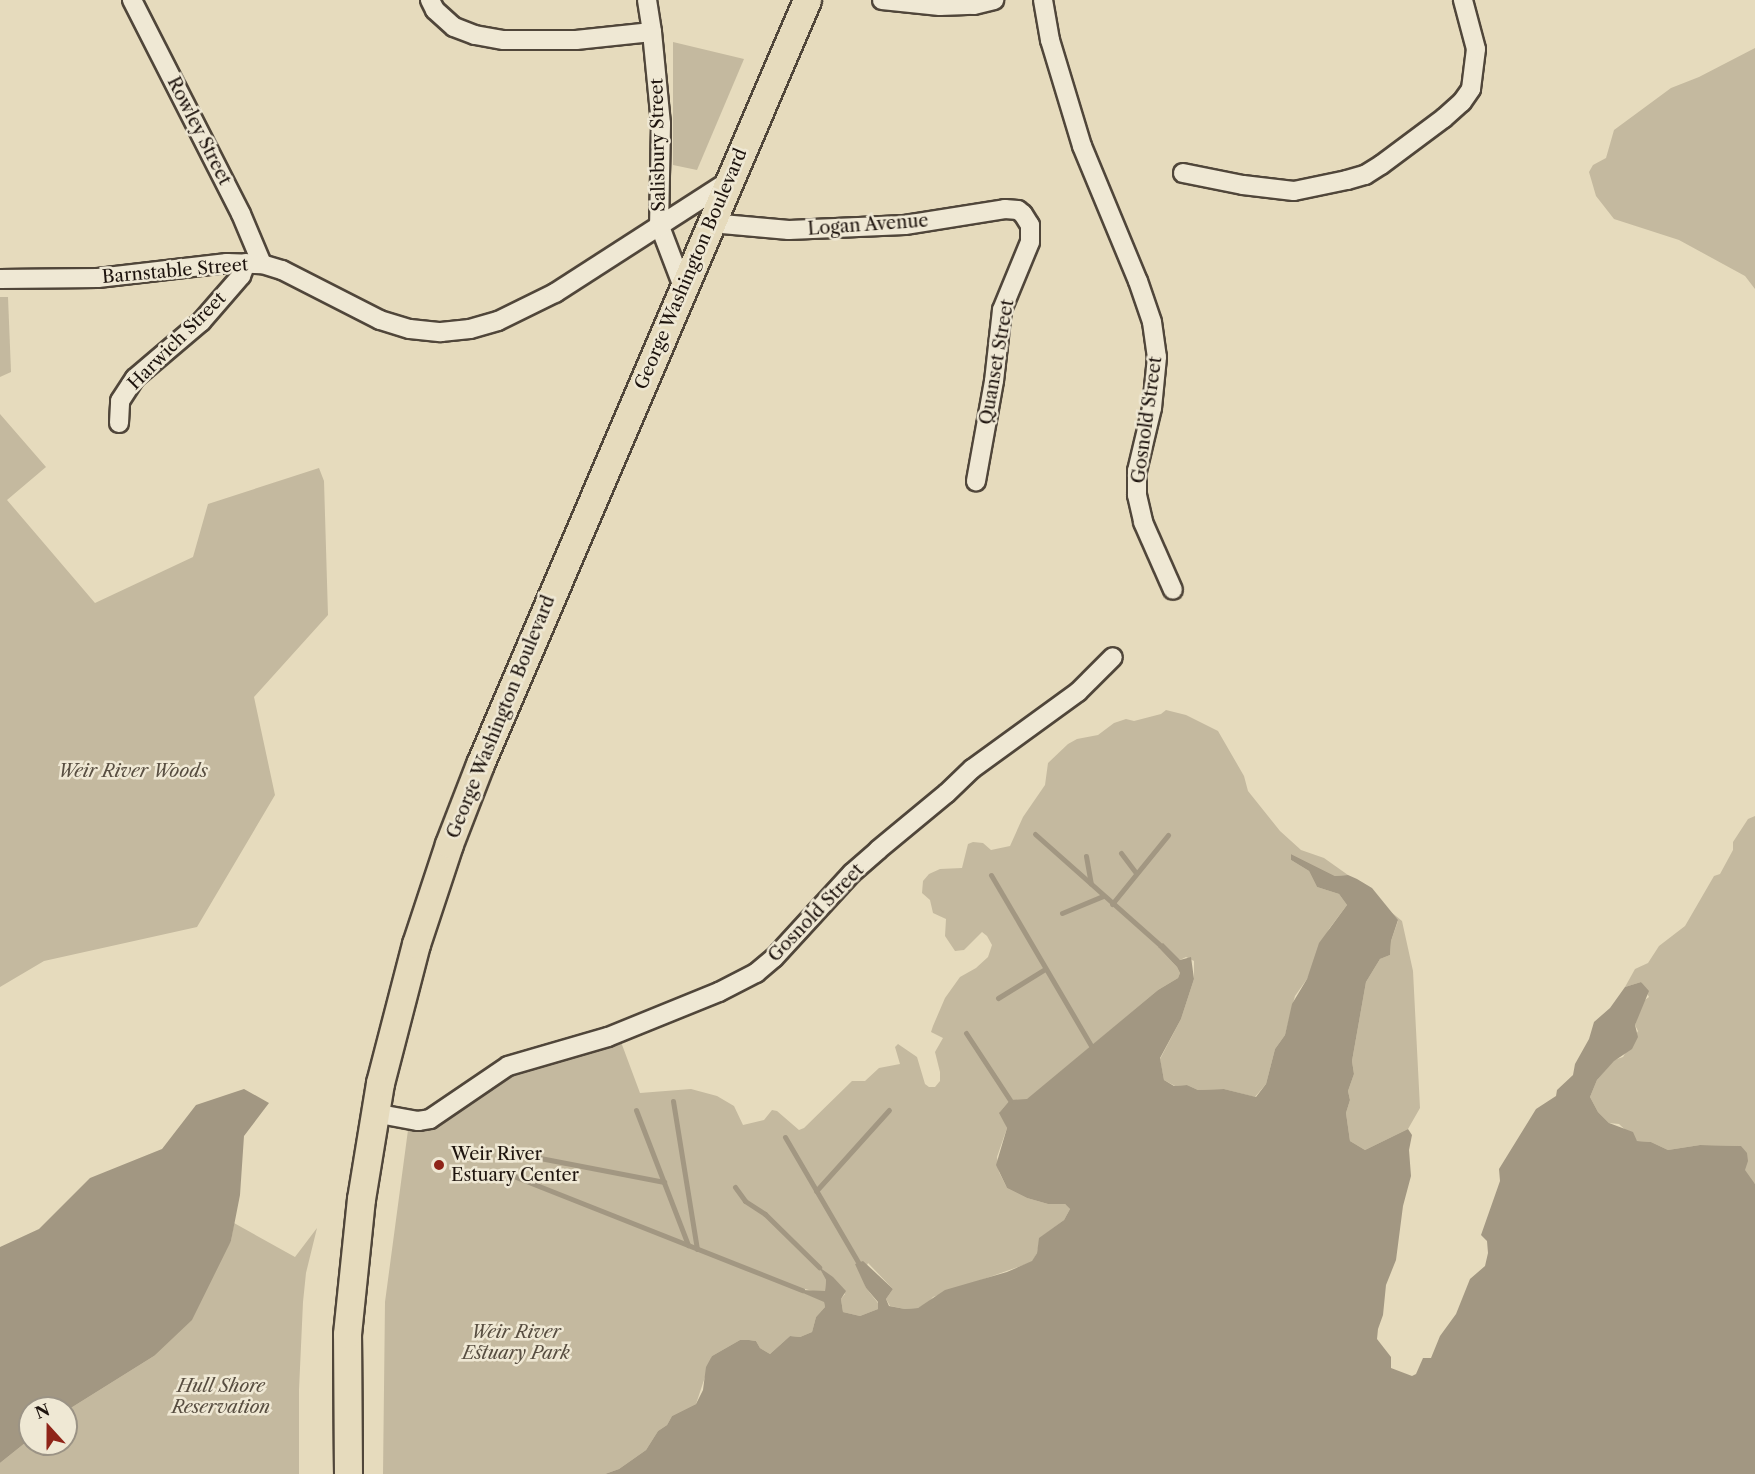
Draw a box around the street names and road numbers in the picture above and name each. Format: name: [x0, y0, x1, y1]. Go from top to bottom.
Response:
street label: Rowley Street: [162, 73, 236, 189]
street label: Salisbury Street: [646, 78, 670, 212]
street label: George Washington Boulevard: [630, 145, 752, 393]
street label: Logan Avenue: [806, 210, 930, 240]
street label: Barnstable Street: [101, 254, 249, 288]
street label: Harwich Street: [124, 288, 230, 394]
street label: Quanset Street: [975, 298, 1019, 426]
street label: Gosnold Street: [1127, 355, 1167, 485]
street label: George Washington Boulevard: [442, 592, 560, 842]
street label: Gosnold Street: [764, 860, 868, 966]

